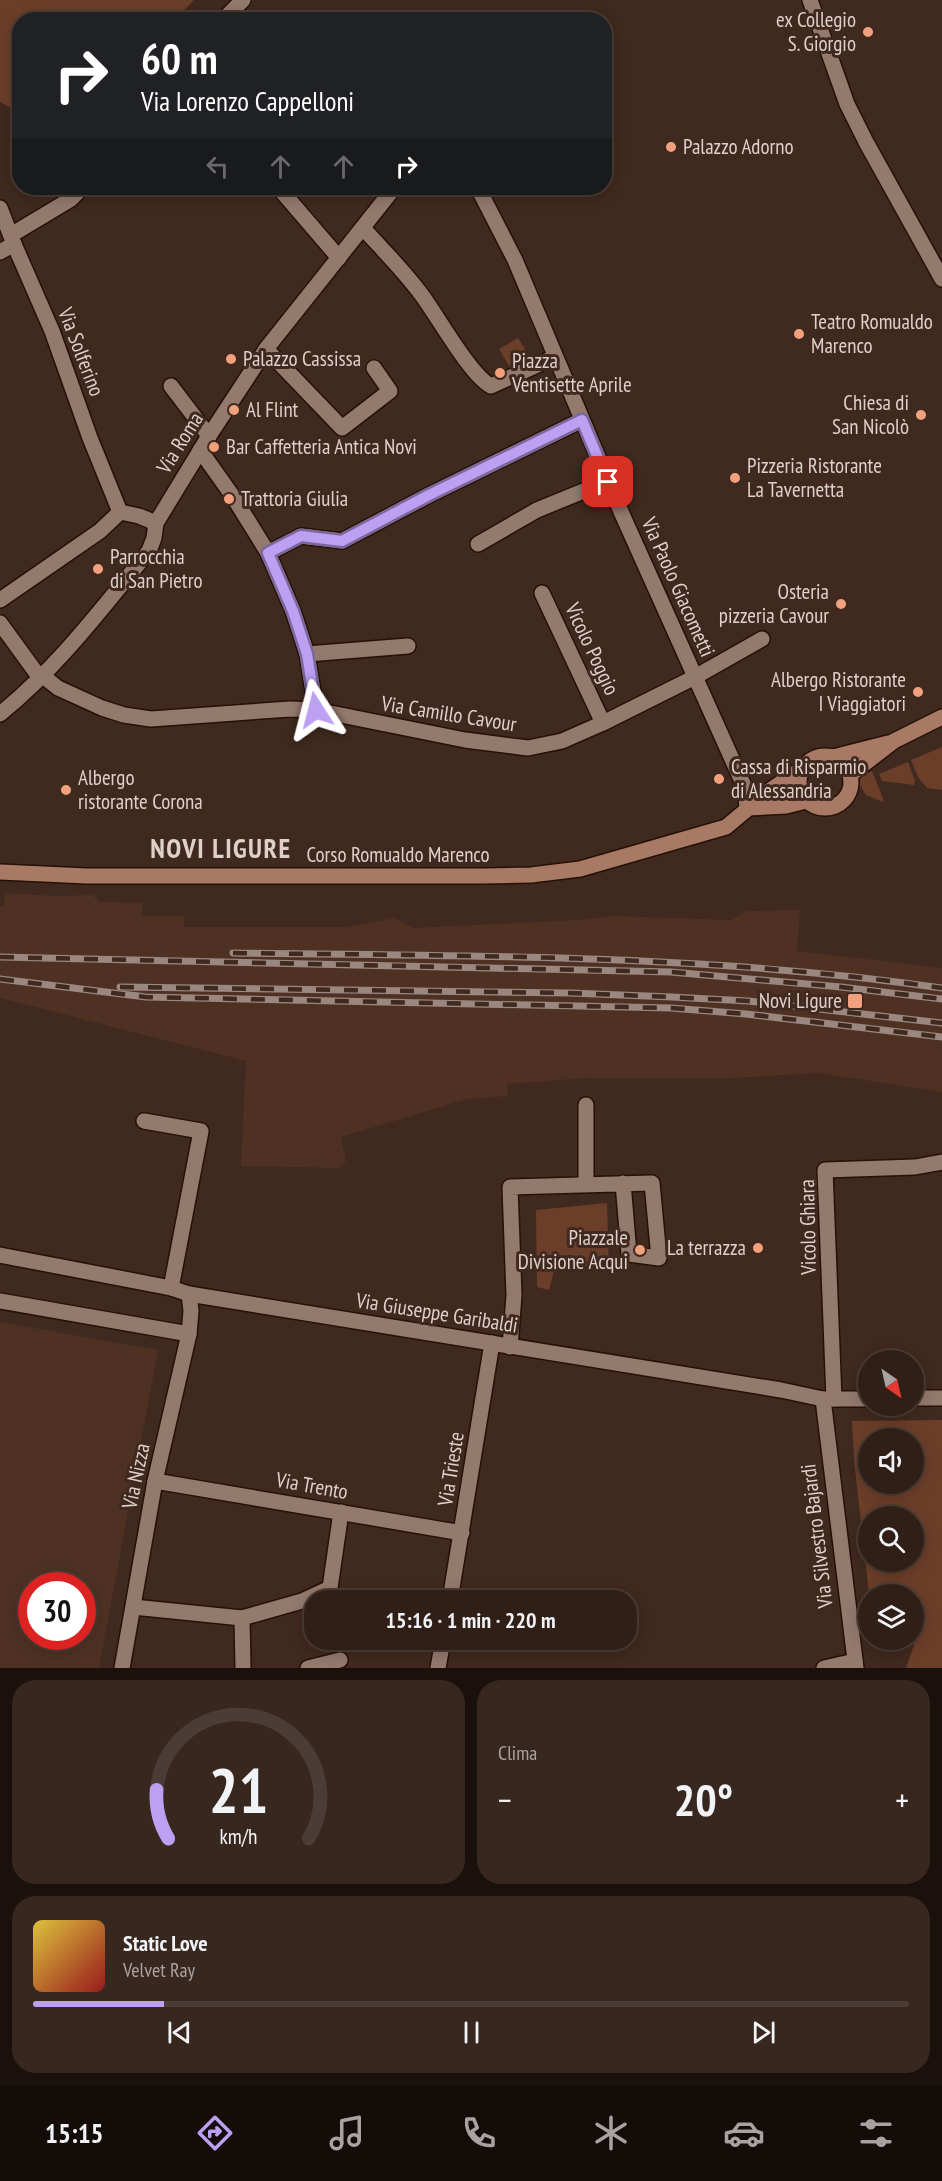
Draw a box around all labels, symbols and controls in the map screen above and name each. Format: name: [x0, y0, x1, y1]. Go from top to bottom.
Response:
place label: ex Collegio S. Giorgio: [776, 6, 856, 57]
marker: ex Collegio S. Giorgio: [861, 25, 875, 39]
text: 60 m: [141, 31, 218, 86]
icon: right: [42, 36, 120, 114]
text: Via Lorenzo Cappelloni: [141, 84, 354, 118]
place label: Palazzo Adorno: [683, 133, 794, 160]
marker: Palazzo Adorno: [664, 140, 678, 154]
icon: left: [201, 150, 234, 183]
icon: ahead: [264, 150, 297, 183]
icon: ahead: [327, 150, 360, 183]
icon: right: [390, 150, 423, 183]
street label: Via Solferino: [52, 303, 111, 400]
place label: Teatro Romualdo Marenco: [811, 308, 933, 359]
marker: Teatro Romualdo Marenco: [792, 327, 806, 341]
place label: Palazzo Cassissa: [243, 345, 361, 372]
place label: Piazza Ventisette Aprile: [511, 347, 632, 398]
marker: Palazzo Cassissa: [224, 352, 238, 366]
marker: Piazza Ventisette Aprile: [493, 366, 507, 380]
place label: Chiesa di San Nicolò: [832, 389, 909, 440]
place label: Al Flint: [246, 396, 299, 423]
marker: Al Flint: [227, 403, 241, 417]
street label: Via Roma: [150, 407, 209, 479]
marker: Chiesa di San Nicolò: [914, 408, 928, 422]
place label: Bar Caffetteria Antica Novi: [226, 433, 417, 460]
marker: Bar Caffetteria Antica Novi: [207, 440, 221, 454]
place label: Pizzeria Ristorante La Tavernetta: [747, 452, 882, 503]
pin: [582, 456, 633, 507]
icon: arrive: [591, 465, 624, 498]
marker: Pizzeria Ristorante La Tavernetta: [728, 471, 742, 485]
place label: Trattoria Giulia: [241, 485, 348, 512]
marker: Trattoria Giulia: [222, 492, 236, 506]
street label: Via Paolo Giacometti: [635, 512, 721, 661]
place label: Parrocchia di San Pietro: [110, 543, 202, 594]
marker: Parrocchia di San Pietro: [91, 562, 105, 576]
place label: Osteria pizzeria Cavour: [719, 578, 829, 629]
street label: Vicolo Poggio: [559, 597, 626, 699]
marker: Osteria pizzeria Cavour: [834, 597, 848, 611]
place label: Albergo Ristorante I Viaggiatori: [771, 666, 906, 717]
position arrow: [284, 678, 348, 742]
marker: Albergo Ristorante I Viaggiatori: [911, 685, 925, 699]
street label: Via Camillo Cavour: [379, 689, 519, 738]
place label: Cassa di Risparmio di Alessandria: [731, 753, 866, 804]
place label: Albergo ristorante Corona: [78, 764, 203, 815]
marker: Cassa di Risparmio di Alessandria: [712, 772, 726, 786]
marker: Albergo ristorante Corona: [59, 783, 73, 797]
district label: NOVI LIGURE: [150, 831, 292, 865]
street label: Corso Romualdo Marenco: [306, 841, 490, 868]
place label: Novi Ligure: [759, 987, 842, 1014]
marker: Novi Ligure: [846, 992, 864, 1010]
street label: Vicolo Ghiara: [793, 1179, 822, 1276]
place label: Piazzale Divisione Acqui: [518, 1224, 628, 1275]
place label: La terrazza: [667, 1234, 746, 1261]
marker: La terrazza: [751, 1241, 765, 1255]
marker: Piazzale Divisione Acqui: [633, 1243, 647, 1257]
street label: Via Giuseppe Garibaldi: [353, 1286, 520, 1339]
north arrow: [858, 1350, 924, 1416]
map controls: [858, 1350, 924, 1650]
button: sound: [858, 1428, 924, 1494]
street label: Via Trieste: [431, 1430, 470, 1509]
street label: Via Nizza: [115, 1441, 156, 1512]
street label: Via Silvestro Bajardi: [794, 1462, 839, 1611]
street label: Via Trento: [273, 1466, 350, 1505]
button: search: [858, 1506, 924, 1572]
speed limit sign: 30: [18, 1572, 96, 1650]
button: layers: [858, 1584, 924, 1650]
text: 15:16 · 1 min · 220 m: [385, 1606, 556, 1634]
text: Clima: [498, 1740, 537, 1766]
text: 21: [209, 1749, 268, 1830]
text: 20°: [674, 1770, 733, 1828]
text: −: [498, 1778, 512, 1821]
text: +: [895, 1778, 909, 1821]
text: km/h: [219, 1822, 258, 1850]
text: Static Love: [123, 1929, 208, 1957]
text: Velvet Ray: [123, 1957, 195, 1983]
icon: previous: [163, 2016, 196, 2049]
icon: pause: [455, 2016, 488, 2049]
icon: next: [747, 2016, 780, 2049]
icon: directions: [194, 2112, 236, 2154]
icon: music: [326, 2112, 368, 2154]
icon: phone: [458, 2112, 500, 2154]
icon: climate: [590, 2112, 632, 2154]
icon: car: [723, 2112, 765, 2154]
icon: filters: [855, 2112, 897, 2154]
text: 15:15: [45, 2116, 104, 2150]

